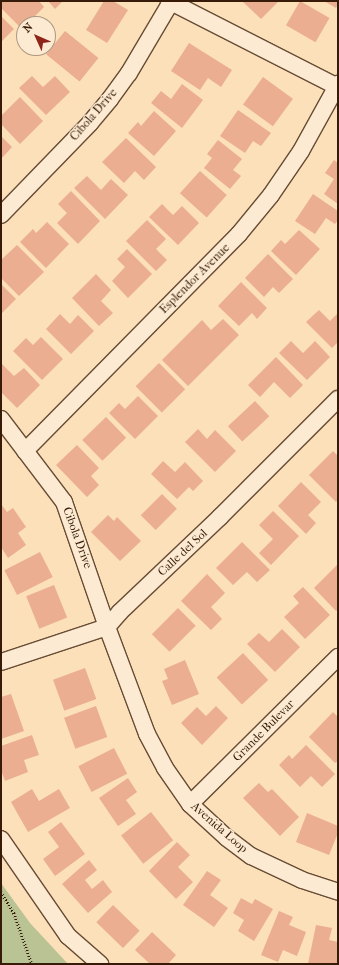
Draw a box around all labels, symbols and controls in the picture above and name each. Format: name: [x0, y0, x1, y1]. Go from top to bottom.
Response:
north arrow: [16, 16, 56, 56]
text: N: [20, 20, 35, 35]
street label: Cibola Drive: [67, 86, 121, 144]
street label: Esplendor Avenue: [157, 241, 233, 317]
street label: Cibola Drive: [59, 505, 95, 571]
street label: Calle del Sol: [155, 526, 211, 580]
street label: Grande Bulevar: [230, 697, 298, 765]
street label: Avenida Loop: [188, 800, 250, 856]

